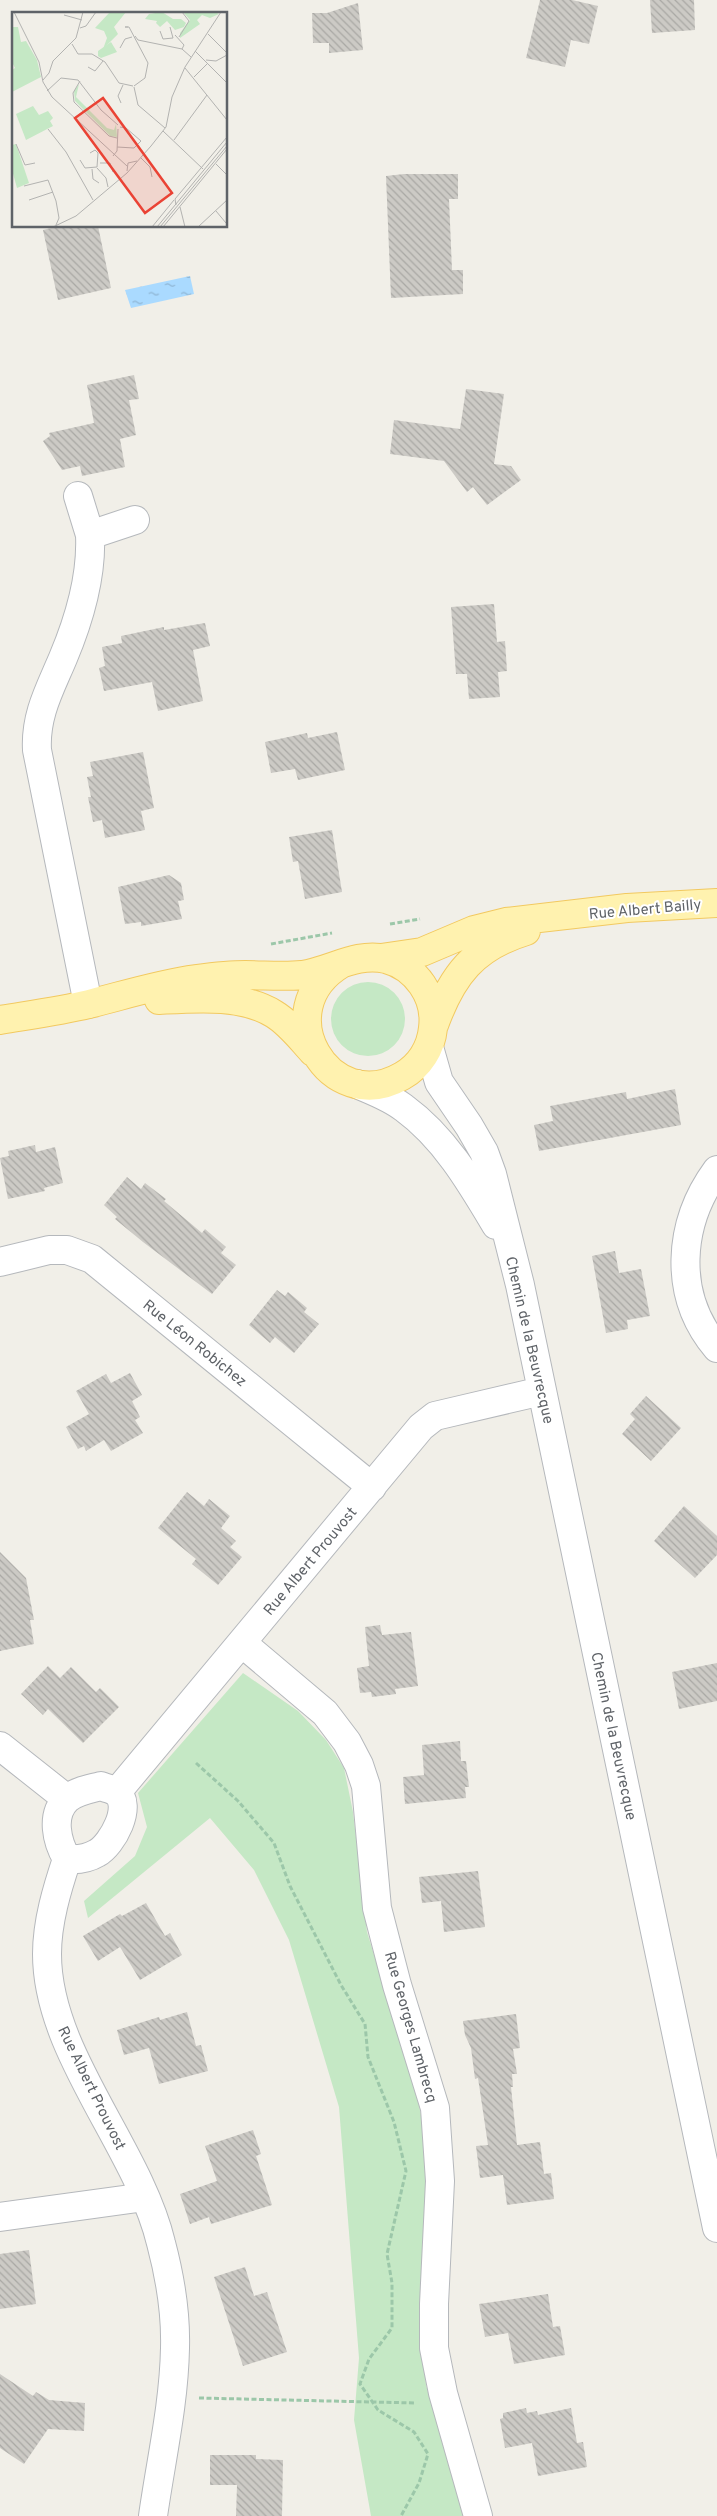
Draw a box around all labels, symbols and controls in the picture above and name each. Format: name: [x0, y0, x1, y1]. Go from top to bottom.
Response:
inset map: [12, 12, 228, 228]
street label: Rue Albert Bailly: [588, 896, 702, 925]
street label: Chemin de la Beuvrecque: [500, 1255, 557, 1426]
street label: Rue Léon Robichez: [138, 1296, 250, 1392]
street label: Rue Albert Prouvost: [260, 1504, 362, 1620]
street label: Chemin de la Beuvrecque: [585, 1651, 640, 1822]
street label: Rue Georges Lambrecq: [379, 1950, 440, 2105]
street label: Rue Albert Prouvost: [52, 2024, 129, 2154]

